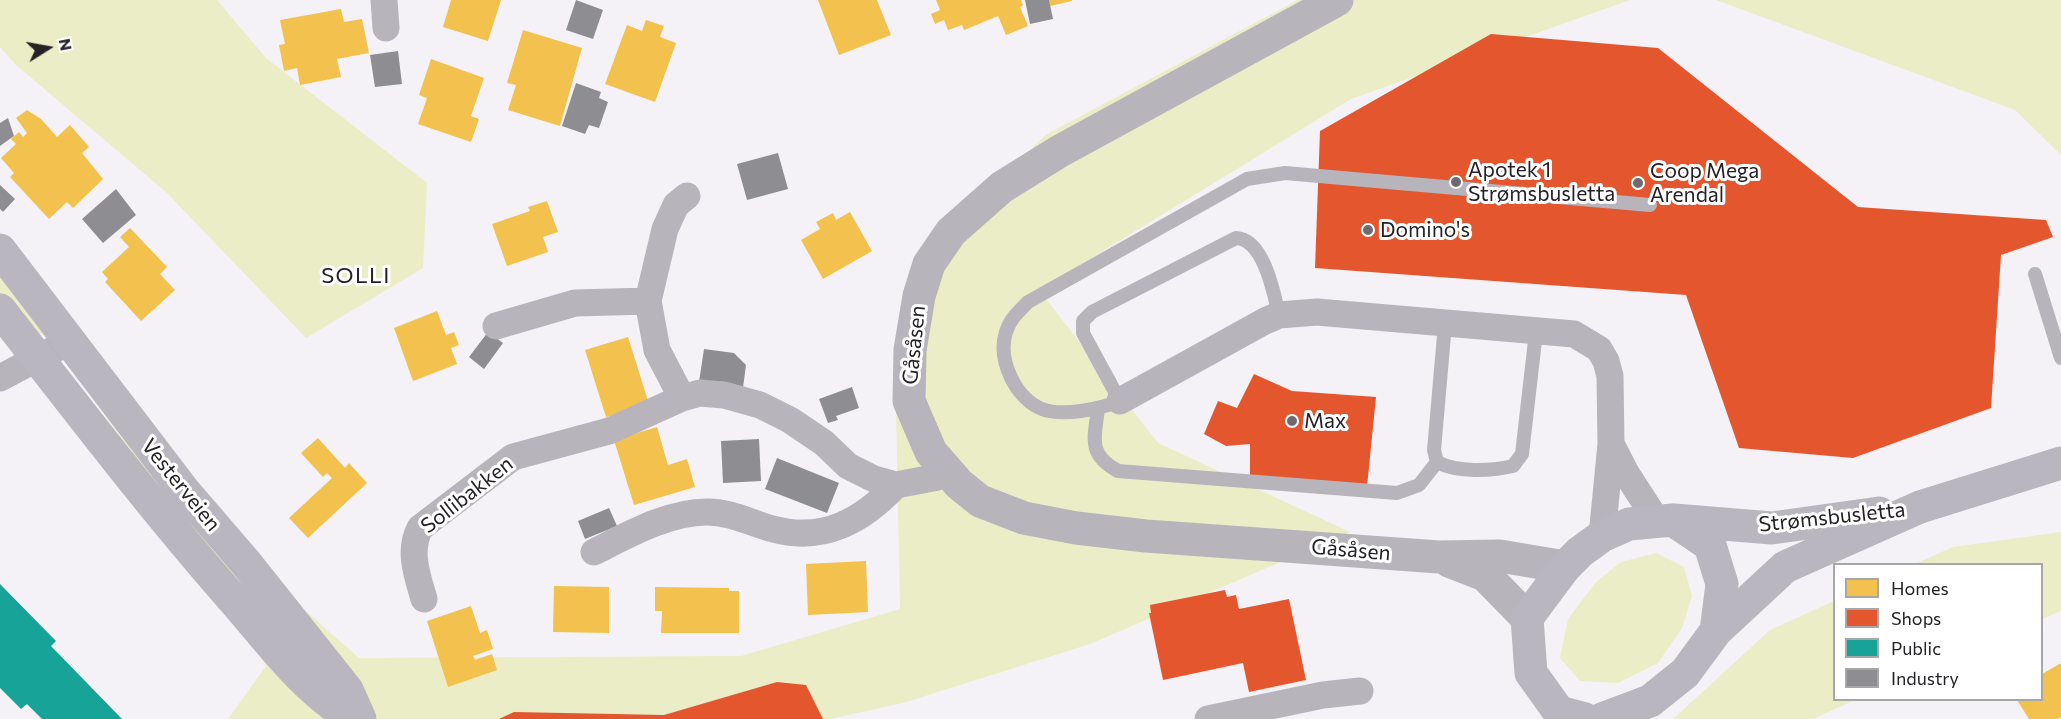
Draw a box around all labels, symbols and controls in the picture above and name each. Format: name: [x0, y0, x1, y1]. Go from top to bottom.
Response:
north arrow: [18, 18, 78, 78]
text: N: [56, 37, 77, 52]
place label: Apotek 1 Strømsbusletta: [1468, 157, 1615, 207]
place label: Coop Mega Arendal: [1650, 158, 1759, 208]
marker: Apotek 1 Strømsbusletta: [1449, 175, 1463, 189]
marker: Coop Mega Arendal: [1631, 176, 1645, 190]
place label: Domino's: [1380, 217, 1470, 243]
marker: Domino's: [1361, 223, 1375, 237]
district label: SOLLI: [321, 263, 391, 289]
street label: Gåsåsen: [897, 304, 931, 386]
place label: Max: [1304, 408, 1346, 434]
marker: Max: [1285, 414, 1299, 428]
street label: Vesterveien: [136, 434, 226, 536]
street label: Sollibakken: [416, 451, 518, 539]
street label: Strømsbusletta: [1757, 497, 1907, 537]
street label: Gåsåsen: [1310, 534, 1392, 566]
legend: [1833, 563, 2043, 701]
text: Homes: [1891, 577, 1949, 599]
text: Shops: [1891, 607, 1941, 629]
text: Public: [1891, 637, 1941, 659]
text: Industry: [1891, 667, 1959, 689]

